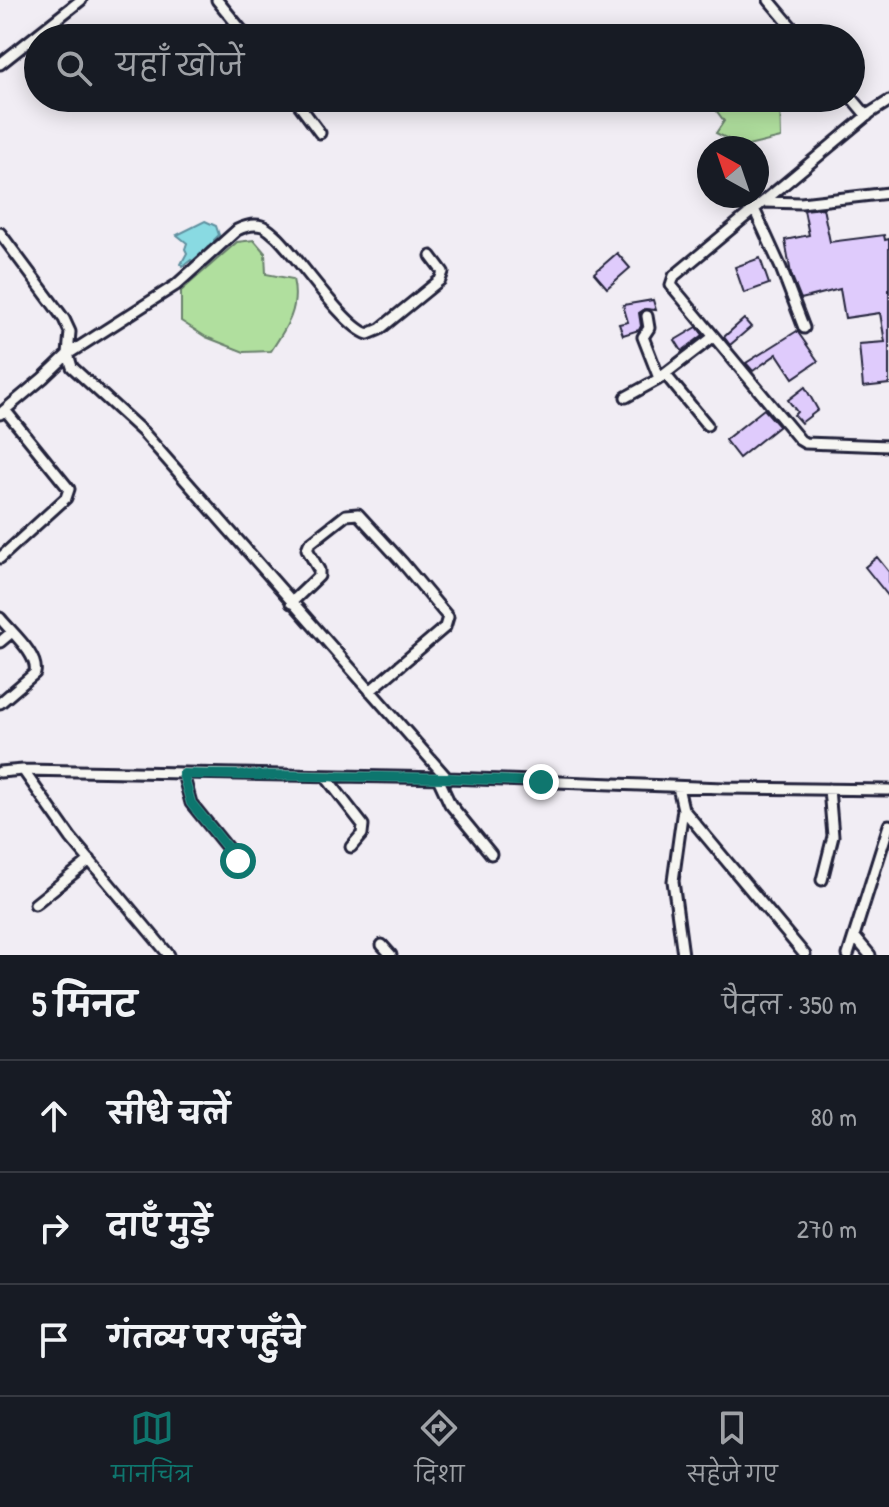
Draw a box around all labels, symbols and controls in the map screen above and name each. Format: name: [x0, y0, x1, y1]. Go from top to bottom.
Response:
search box: [24, 24, 865, 112]
text: यहाँ खोजें: [116, 45, 244, 85]
icon: search: [52, 46, 96, 90]
north arrow: [697, 136, 769, 208]
route end: [523, 764, 559, 800]
route start: [220, 843, 256, 879]
text: 5 मिनट: [32, 981, 137, 1027]
text: पैदल · 350 m: [722, 987, 857, 1022]
text: सीधे चलें: [108, 1093, 230, 1133]
icon: ahead: [32, 1094, 76, 1138]
text: 80 m: [810, 1099, 857, 1134]
text: दाएँ मुड़ें: [108, 1205, 212, 1245]
icon: right: [32, 1206, 76, 1250]
text: 270 m: [797, 1211, 857, 1246]
text: गंतव्य पर पहुँचे: [108, 1317, 304, 1357]
icon: arrive: [32, 1318, 76, 1362]
tab: मानचित्र: [111, 1406, 192, 1499]
tab: दिशा: [415, 1406, 464, 1499]
tab: सहेजे गए: [687, 1406, 778, 1499]

